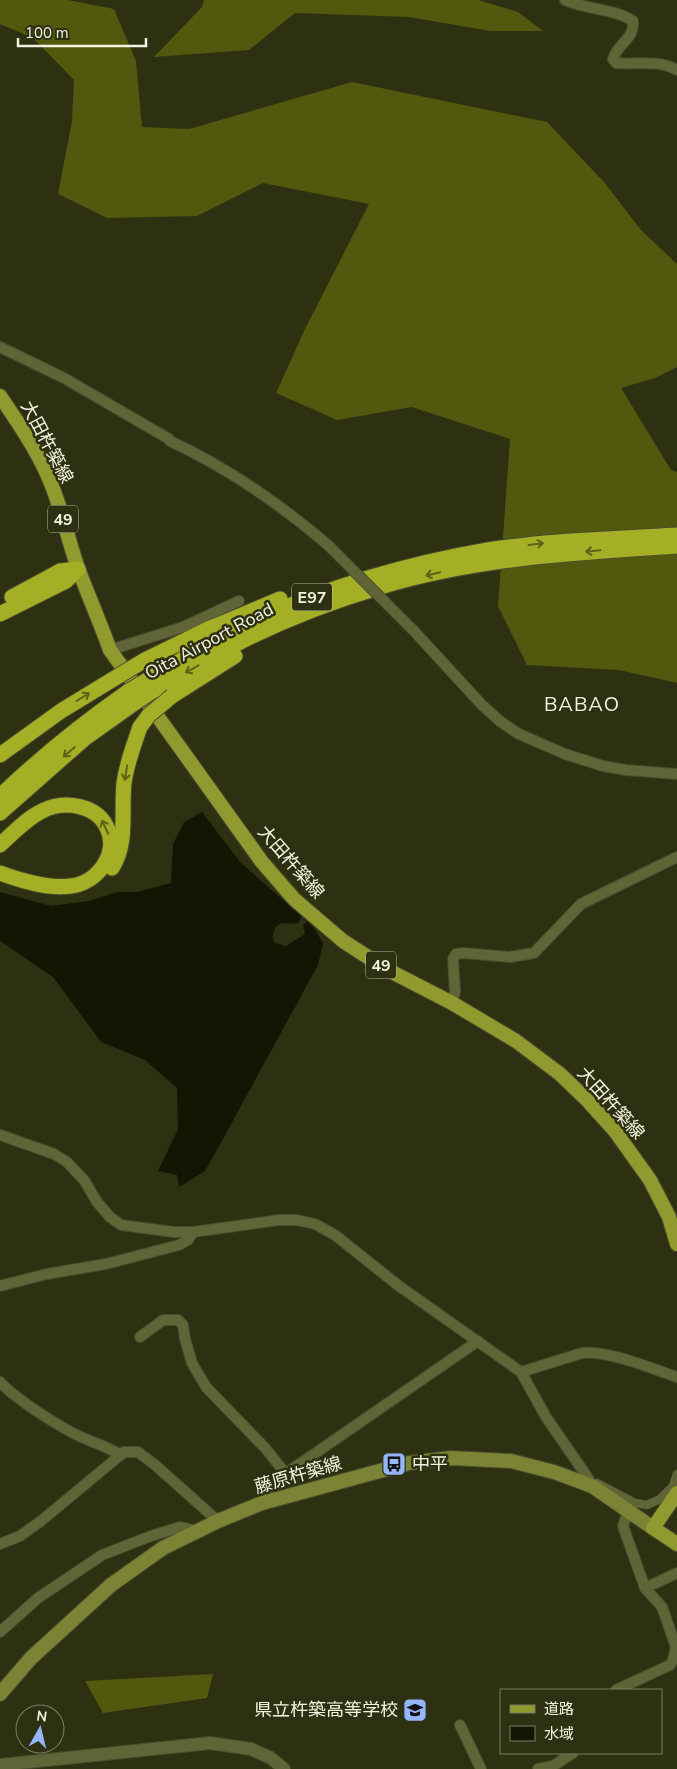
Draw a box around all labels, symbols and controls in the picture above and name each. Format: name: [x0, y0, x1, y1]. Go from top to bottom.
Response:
scale bar: [18, 15, 145, 47]
text: 100 m: [25, 23, 69, 43]
street label: 大田杵築線: [15, 397, 79, 487]
road number: 49: [48, 506, 78, 532]
one-way arrow: [528, 539, 544, 549]
one-way arrow: [586, 547, 602, 556]
one-way arrow: [425, 570, 441, 579]
road number: E97: [292, 584, 332, 610]
street label: Oita Airport Road: [140, 597, 278, 685]
one-way arrow: [185, 664, 200, 674]
district label: BABAO: [544, 691, 620, 718]
one-way arrow: [76, 692, 90, 702]
one-way arrow: [63, 746, 76, 757]
one-way arrow: [120, 765, 130, 781]
one-way arrow: [100, 820, 110, 835]
street label: 大田杵築線: [252, 820, 330, 904]
road number: 49: [366, 952, 396, 978]
street label: 大田杵築線: [572, 1062, 650, 1144]
street label: 藤原杵築線: [251, 1451, 345, 1499]
bus stop icon: 中平: [381, 1451, 407, 1477]
place label: 中平: [412, 1452, 448, 1476]
legend: [500, 1689, 662, 1754]
school or university icon: 県立杵築高等学校: [402, 1697, 428, 1723]
place label: 県立杵築高等学校: [254, 1698, 398, 1722]
text: 道路: [544, 1699, 574, 1719]
north arrow: [15, 1704, 65, 1754]
text: N: [35, 1706, 48, 1727]
text: 水域: [544, 1724, 574, 1744]

